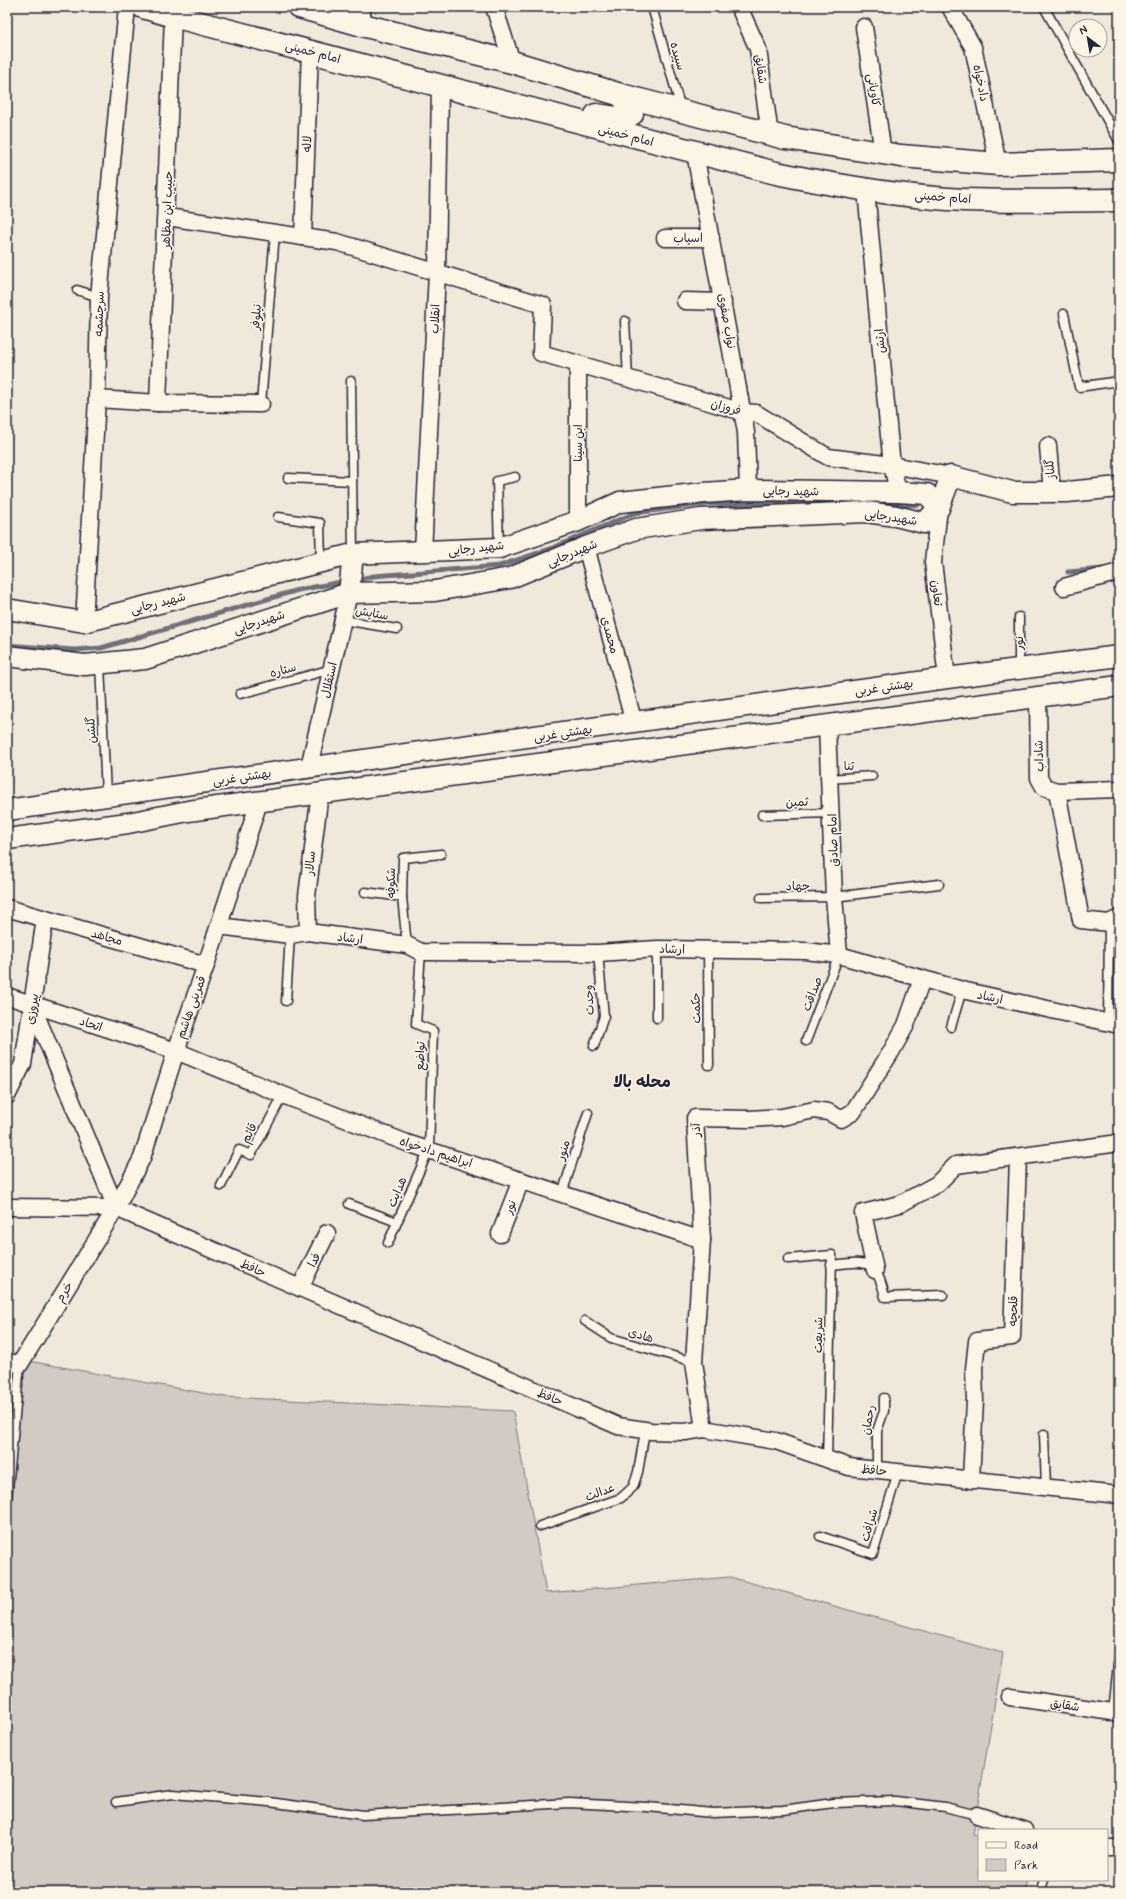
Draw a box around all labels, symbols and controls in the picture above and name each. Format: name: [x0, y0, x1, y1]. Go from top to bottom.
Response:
north arrow: [1068, 18, 1108, 58]
text: N: [1077, 22, 1090, 38]
street label: امام خمینی: [283, 38, 342, 68]
street label: سپیده: [665, 40, 689, 72]
street label: شقایق: [750, 53, 770, 85]
street label: دادخواه: [968, 63, 992, 103]
street label: کاویانی: [863, 72, 884, 108]
street label: امام خمینی: [596, 121, 655, 151]
street label: لاله: [300, 135, 316, 153]
street label: حبیب ابن مظاهر: [159, 171, 177, 251]
street label: امام خمینی: [914, 188, 972, 208]
street label: اسیاب: [673, 231, 703, 247]
street label: سرچشمه: [91, 291, 109, 337]
street label: نواب صفوی: [713, 292, 739, 350]
street label: نیلوفر: [248, 303, 266, 332]
street label: انقلاب: [427, 304, 445, 334]
street label: ارتش: [872, 328, 890, 354]
street label: فروزان: [709, 396, 743, 420]
street label: ابن سینا: [571, 424, 587, 462]
street label: گلناز: [1042, 458, 1060, 481]
street label: شهید رجایی: [763, 484, 819, 500]
street label: شهیدرجایی: [863, 506, 918, 530]
street label: شهیدرجایی: [545, 537, 600, 571]
street label: شهید رجایی: [447, 538, 505, 560]
street label: تعاون: [926, 579, 946, 608]
street label: شهید رجایی: [129, 589, 187, 619]
street label: ستایش: [354, 603, 390, 625]
street label: شهیدرجایی: [232, 607, 287, 639]
street label: محمدی: [596, 615, 622, 656]
street label: نور: [1012, 636, 1028, 651]
street label: ستاره: [268, 660, 298, 682]
street label: استقلال: [318, 661, 342, 700]
street label: بهشتی غربی: [854, 676, 915, 700]
street label: گلشن: [83, 716, 101, 744]
street label: بهشتی غربی: [533, 722, 594, 746]
street label: شاداب: [1031, 740, 1049, 772]
street label: ثنا: [843, 759, 855, 775]
street label: بهشتی غربی: [212, 766, 273, 790]
street label: ثمین: [785, 795, 809, 811]
street label: امام صادق: [825, 813, 843, 867]
street label: سالار: [302, 850, 320, 877]
street label: شکوفه: [384, 868, 400, 898]
street label: جهاد: [786, 879, 810, 895]
street label: مجاهد: [89, 926, 124, 950]
street label: ارشاد: [336, 929, 364, 949]
street label: ارشاد: [659, 942, 685, 958]
street label: قمربنی هاشم: [173, 974, 211, 1041]
street label: صداقت: [799, 975, 827, 1014]
street label: وحدت: [581, 984, 599, 1016]
street label: ارشاد: [975, 987, 1004, 1009]
street label: پیروزی: [23, 992, 43, 1026]
street label: حکمت: [689, 992, 705, 1024]
street label: اتحاد: [77, 1014, 104, 1036]
street label: تواضع: [412, 1041, 430, 1071]
district label: محله بالا: [613, 1072, 671, 1093]
street label: قائم: [238, 1121, 262, 1146]
street label: آذر: [689, 1122, 705, 1138]
street label: ابراهیم دادخواه: [397, 1134, 474, 1172]
street label: منور: [553, 1138, 575, 1164]
street label: هدایت: [384, 1174, 412, 1210]
street label: نور: [501, 1198, 521, 1218]
street label: فدا: [305, 1251, 325, 1270]
street label: حافظ: [237, 1256, 268, 1282]
street label: خرم: [52, 1279, 77, 1306]
street label: قلحچه: [1005, 1295, 1023, 1327]
street label: شریعت: [811, 1317, 827, 1353]
street label: هادی: [626, 1325, 656, 1347]
street label: حافظ: [534, 1385, 565, 1410]
street label: رحمان: [858, 1404, 879, 1436]
street label: حافظ: [860, 1462, 888, 1480]
street label: عدالت: [583, 1480, 618, 1506]
street label: شرافت: [857, 1507, 883, 1544]
street label: شقایق: [1049, 1696, 1081, 1716]
legend: [978, 1829, 1108, 1881]
text: Road: [1014, 1838, 1038, 1854]
text: Park: [1014, 1858, 1038, 1874]

